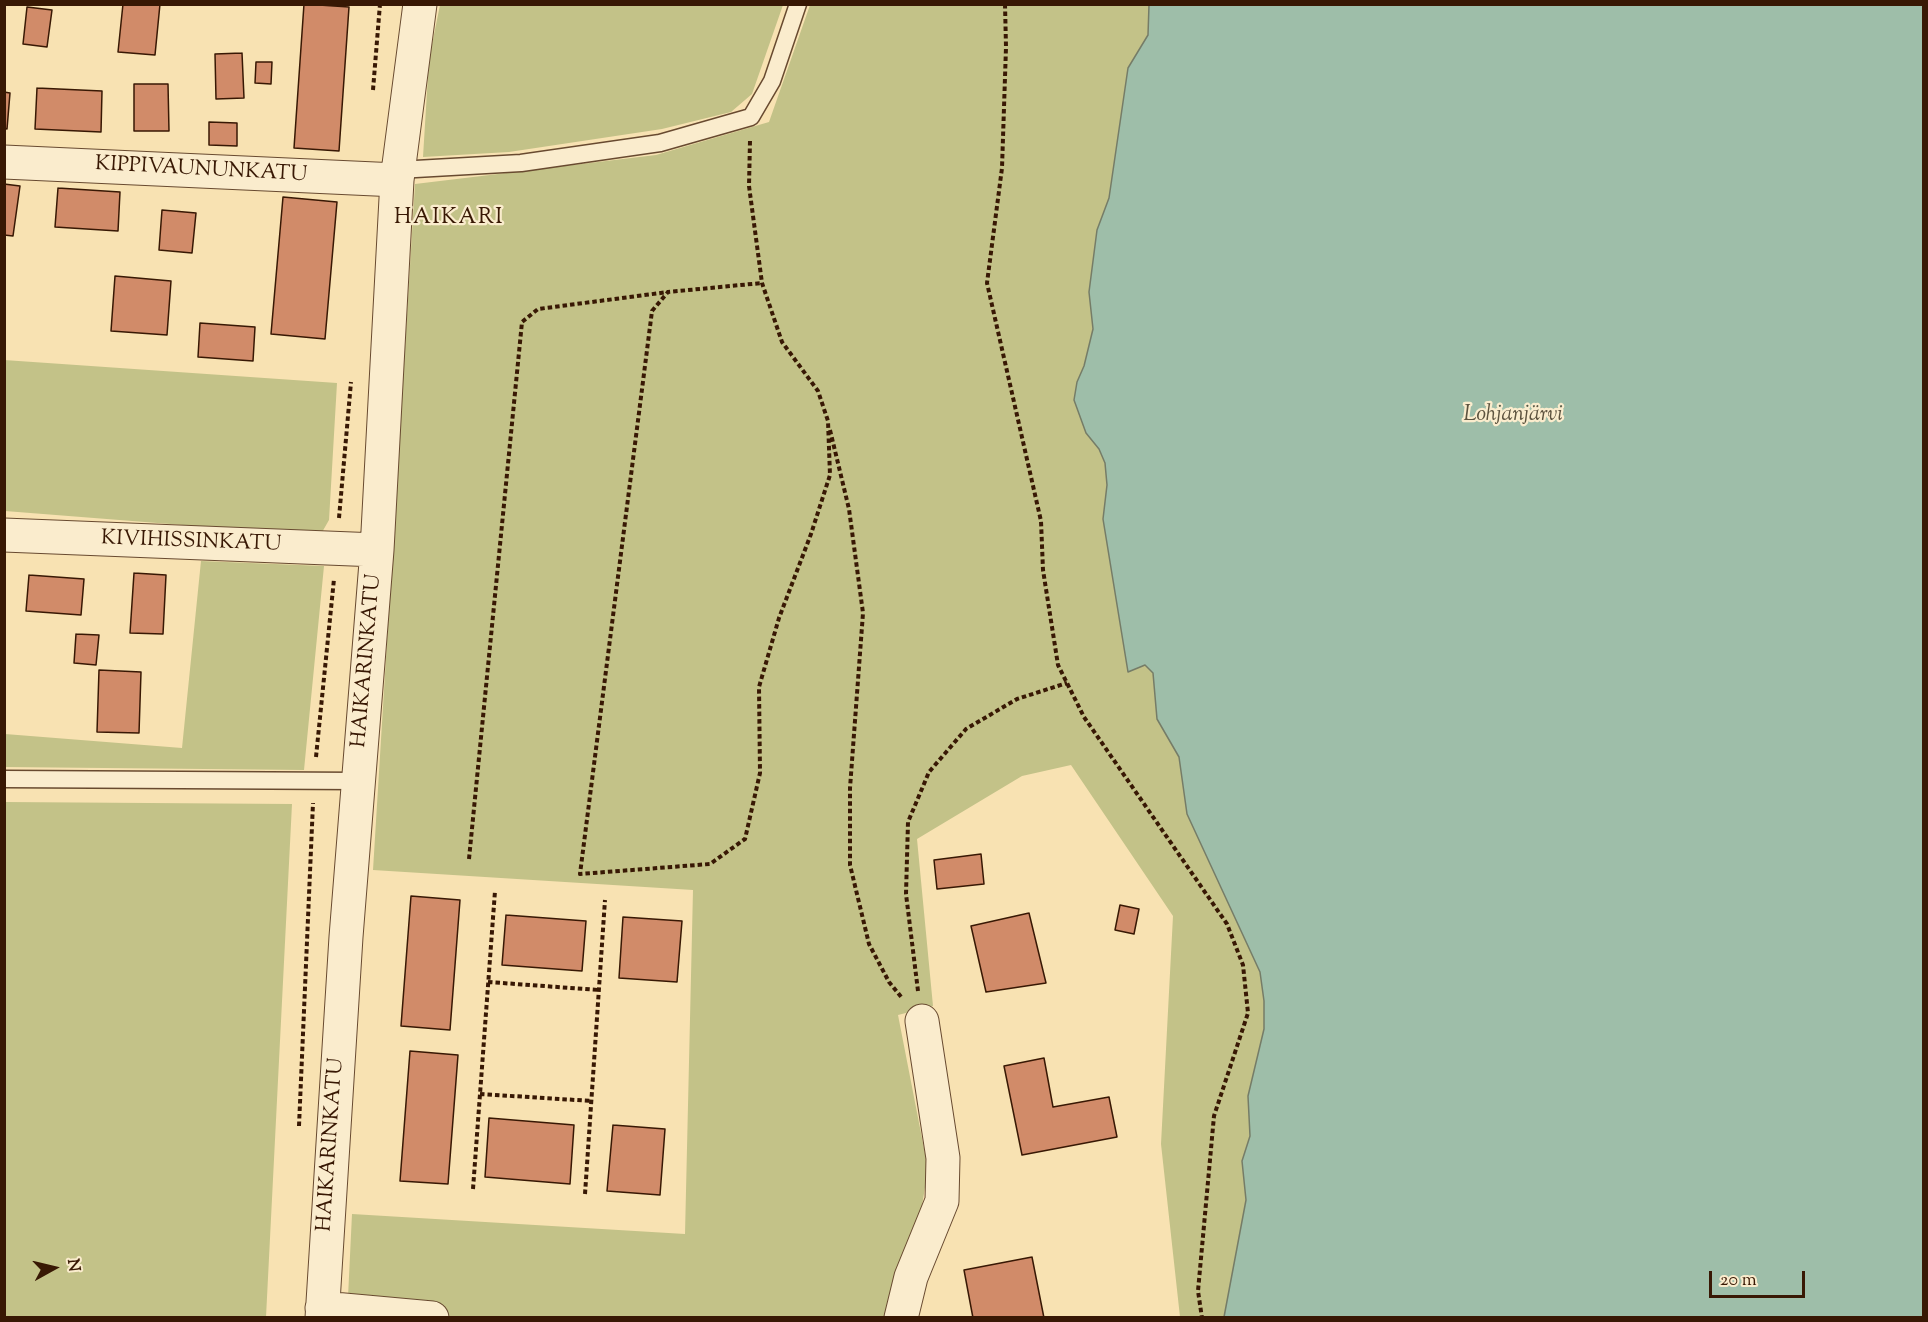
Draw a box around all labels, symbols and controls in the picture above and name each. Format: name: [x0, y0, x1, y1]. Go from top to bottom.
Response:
street label: KIPPIVAUNUNKATU: [94, 153, 308, 189]
district label: HAIKARI: [394, 206, 504, 232]
water label: Lohjanjärvi: [1463, 403, 1563, 429]
street label: KIVIHISSINKATU: [100, 527, 282, 559]
street label: HAIKARINKATU: [348, 573, 388, 749]
street label: HAIKARINKATU: [313, 1057, 351, 1233]
north arrow: [24, 1238, 84, 1298]
text: N: [60, 1257, 85, 1273]
scale bar: [1712, 1259, 1808, 1297]
text: 20 m: [1720, 1268, 1757, 1294]

